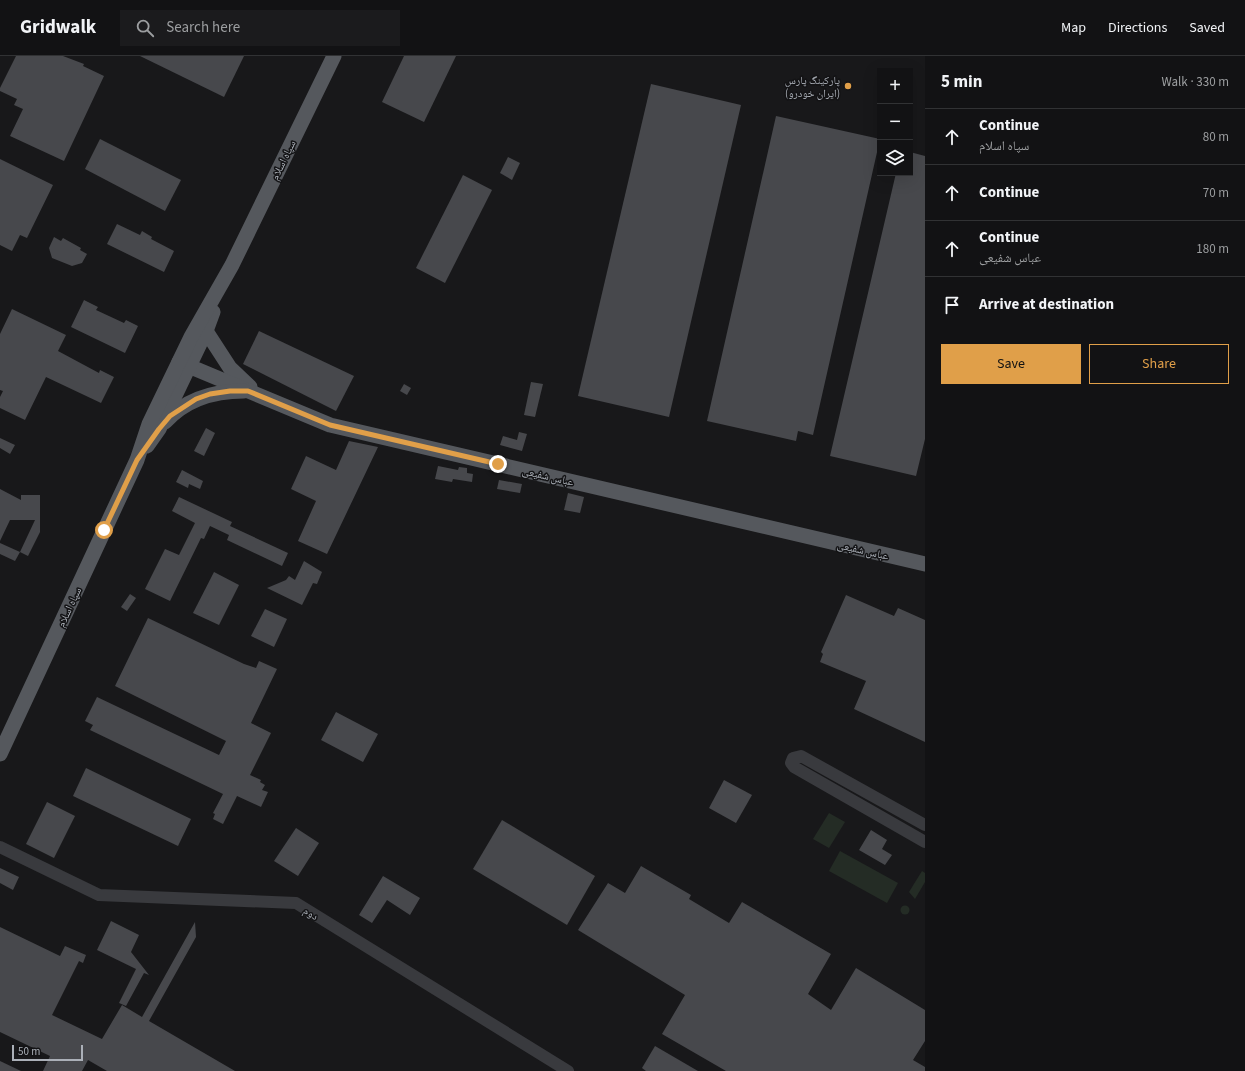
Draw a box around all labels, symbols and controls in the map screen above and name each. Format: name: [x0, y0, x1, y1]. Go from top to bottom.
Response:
search box: [120, 10, 400, 46]
text: Gridwalk: [20, 14, 96, 41]
icon: search: [134, 17, 156, 39]
text: Search here: [166, 17, 240, 38]
text: Map: [1061, 18, 1086, 38]
text: Directions: [1108, 18, 1167, 38]
text: Saved: [1189, 18, 1225, 38]
map controls: [877, 68, 913, 176]
button: +: [877, 68, 913, 104]
text: 5 min: [941, 70, 982, 94]
place label: پارکینگ پارس (ایران خودرو): [785, 73, 840, 101]
text: Walk · 330 m: [1161, 73, 1229, 91]
marker: پارکینگ پارس (ایران خودرو): [843, 81, 853, 91]
button: −: [877, 104, 913, 140]
text: Continue: [979, 115, 1039, 136]
icon: ahead: [941, 126, 963, 148]
text: 80 m: [1203, 128, 1229, 146]
text: سپاه اسلام: [979, 137, 1029, 155]
street label: سپاه اسلام: [267, 138, 300, 183]
button: layers: [877, 140, 913, 176]
icon: ahead: [941, 182, 963, 204]
text: Continue: [979, 182, 1039, 203]
text: 70 m: [1203, 184, 1229, 202]
text: Continue: [979, 227, 1039, 248]
icon: ahead: [941, 238, 963, 260]
text: 180 m: [1196, 240, 1229, 258]
text: عباس شفیعی: [979, 249, 1041, 267]
icon: arrive: [941, 294, 963, 316]
text: Arrive at destination: [979, 294, 1114, 315]
button: Save: [941, 344, 1081, 384]
button: Share: [1089, 344, 1229, 384]
route end: [489, 455, 507, 473]
street label: عباس شفیعی: [521, 463, 576, 490]
route start: [95, 521, 113, 539]
street label: عباس شفیعی: [836, 537, 891, 564]
street label: سپاه اسلام: [54, 585, 85, 630]
street label: دوم: [300, 903, 321, 924]
scale bar: [12, 1043, 83, 1062]
text: 50 m: [18, 1044, 40, 1059]

